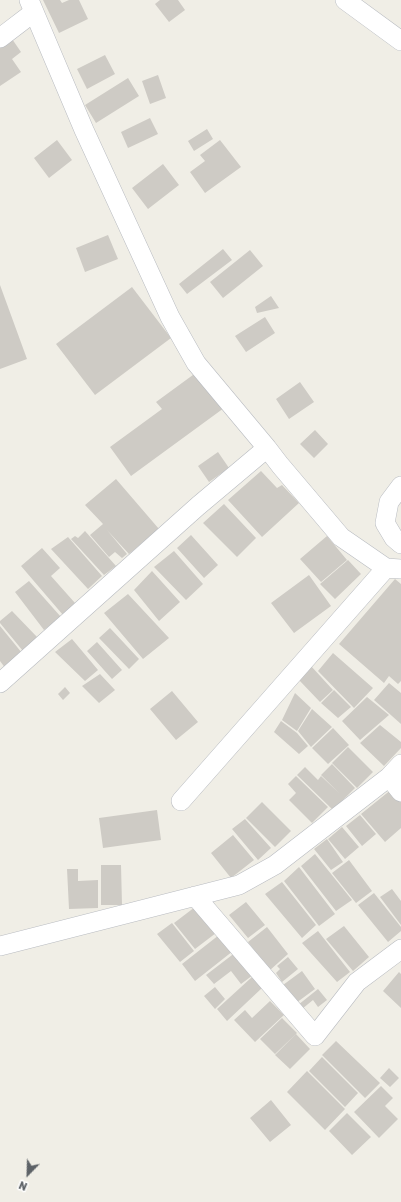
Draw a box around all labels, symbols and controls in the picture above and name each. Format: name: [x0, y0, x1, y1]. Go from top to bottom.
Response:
north arrow: [8, 1154, 48, 1194]
text: N: [17, 1178, 29, 1193]

